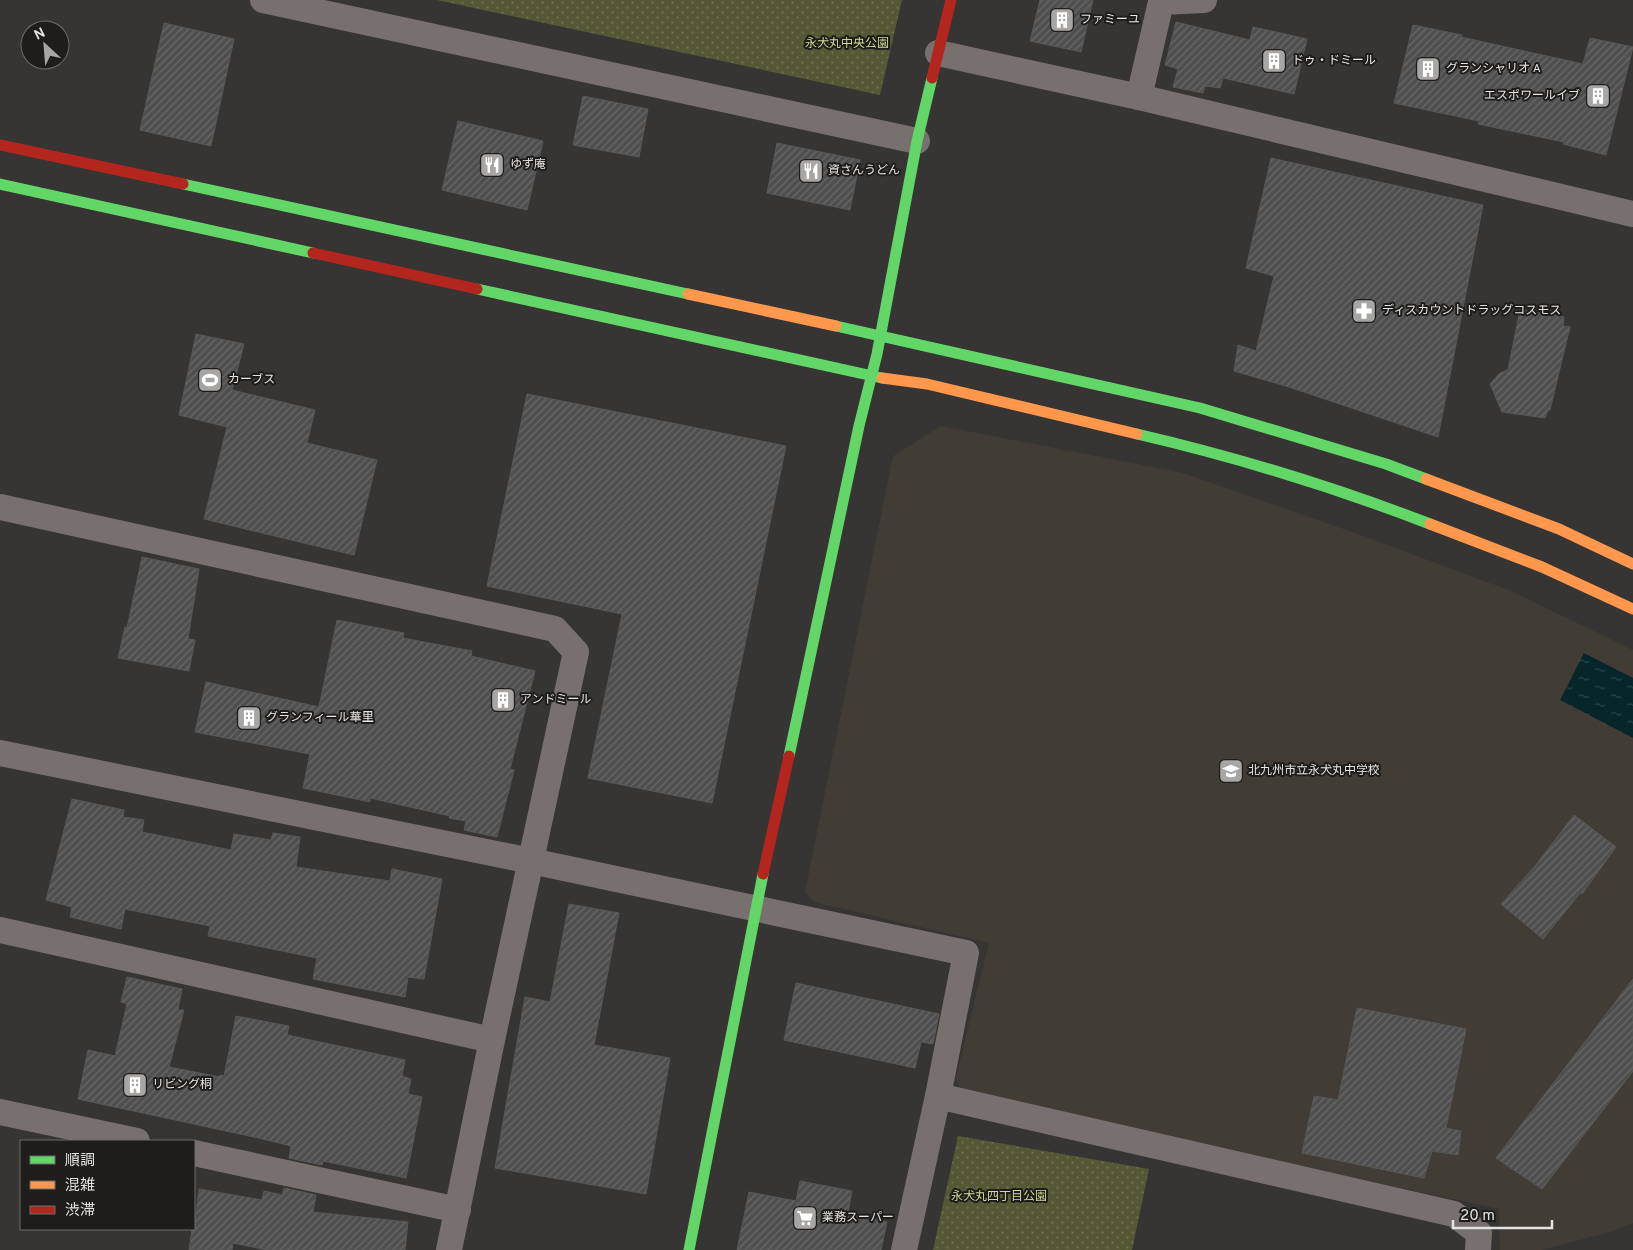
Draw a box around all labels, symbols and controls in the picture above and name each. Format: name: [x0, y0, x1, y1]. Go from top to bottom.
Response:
building icon: ファミーユ: [1049, 7, 1075, 33]
place label: ファミーユ: [1080, 12, 1140, 28]
north arrow: [20, 20, 70, 70]
text: N: [32, 25, 48, 45]
park label: 永犬丸中央公園: [805, 36, 889, 52]
building icon: ドゥ・ドミール: [1261, 48, 1287, 74]
place label: ドゥ・ドミール: [1292, 53, 1376, 69]
building icon: グランシャリオ A: [1415, 56, 1441, 82]
place label: グランシャリオ A: [1446, 61, 1541, 77]
building icon: エスポワールイブ: [1585, 83, 1611, 109]
place label: エスポワールイブ: [1484, 88, 1580, 104]
restaurant icon: ゆず庵: [479, 152, 505, 178]
place label: ゆず庵: [510, 157, 546, 173]
restaurant icon: 資さんうどん: [798, 158, 824, 184]
place label: 資さんうどん: [828, 163, 900, 179]
pharmacy icon: ディスカウントドラッグコスモス: [1351, 298, 1377, 324]
place label: ディスカウントドラッグコスモス: [1382, 303, 1561, 319]
sports icon: カーブス: [197, 367, 223, 393]
place label: カーブス: [228, 372, 275, 388]
building icon: アンドミール: [490, 687, 516, 713]
place label: アンドミール: [520, 692, 592, 708]
building icon: グランフィール華里: [236, 705, 262, 731]
place label: グランフィール華里: [266, 710, 373, 726]
school or university icon: 北九州市立永犬丸中学校: [1218, 758, 1244, 784]
place label: 北九州市立永犬丸中学校: [1248, 763, 1380, 779]
building icon: リビング桐: [122, 1072, 148, 1098]
place label: リビング桐: [152, 1077, 212, 1093]
legend: [20, 1140, 195, 1230]
text: 順調: [65, 1152, 95, 1171]
text: 混雑: [65, 1177, 95, 1196]
park label: 永犬丸四丁目公園: [951, 1189, 1047, 1205]
scale bar: [1453, 1198, 1552, 1230]
text: 渋滞: [65, 1202, 95, 1221]
supermarket icon: 業務スーパー: [792, 1205, 818, 1231]
text: 20 m: [1460, 1207, 1495, 1226]
place label: 業務スーパー: [822, 1210, 894, 1226]

